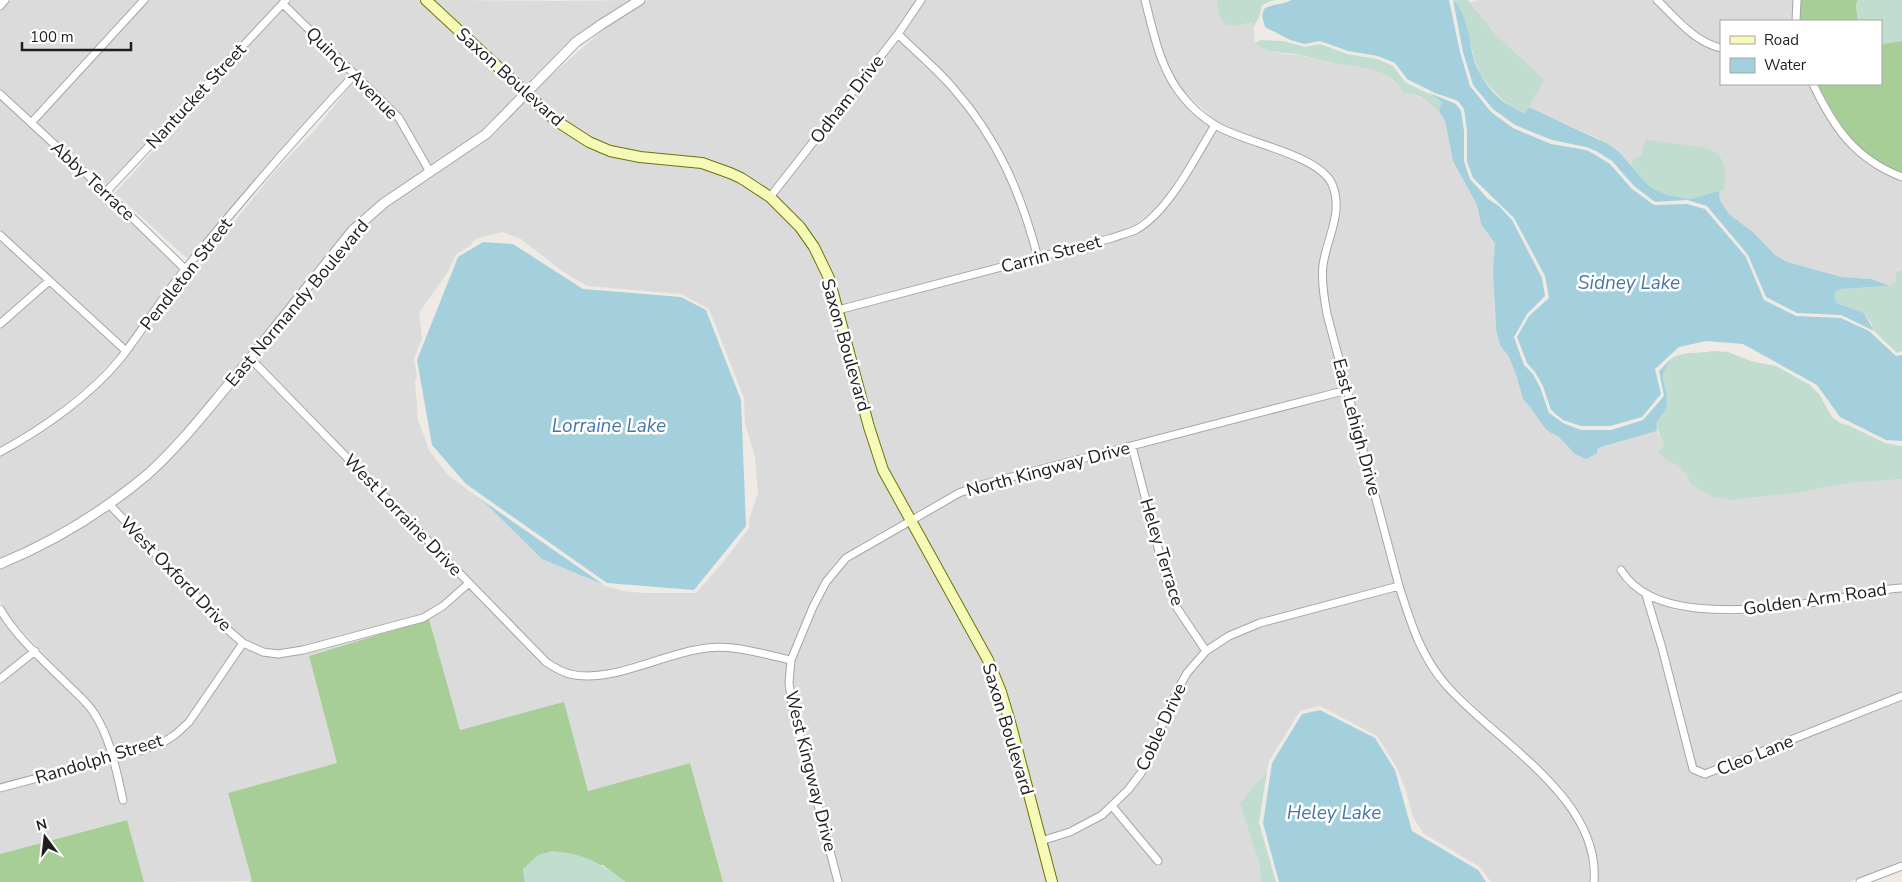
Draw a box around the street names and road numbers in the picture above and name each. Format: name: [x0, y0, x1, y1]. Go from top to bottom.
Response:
street label: Quincy Avenue: [300, 21, 404, 125]
street label: Saxon Boulevard: [451, 22, 569, 132]
street label: Nantucket Street: [141, 38, 252, 154]
street label: Odham Drive: [805, 50, 889, 148]
street label: Abby Terrace: [46, 136, 140, 226]
street label: Pendleton Street: [135, 212, 238, 335]
street label: East Normandy Boulevard: [220, 214, 374, 392]
street label: Carrin Street: [998, 229, 1104, 279]
street label: Saxon Boulevard: [816, 276, 876, 414]
street label: East Lehigh Drive: [1327, 356, 1387, 498]
street label: North Kingway Drive: [963, 436, 1133, 502]
street label: West Lorraine Drive: [338, 449, 468, 581]
street label: Heley Terrace: [1134, 495, 1190, 609]
street label: West Oxford Drive: [115, 511, 237, 637]
street label: Golden Arm Road: [1742, 577, 1888, 621]
street label: Saxon Boulevard: [976, 660, 1040, 798]
street label: Coble Drive: [1130, 679, 1192, 775]
street label: West Kingway Drive: [779, 688, 843, 854]
street label: Randolph Street: [32, 728, 166, 790]
street label: Cleo Lane: [1713, 729, 1797, 781]

